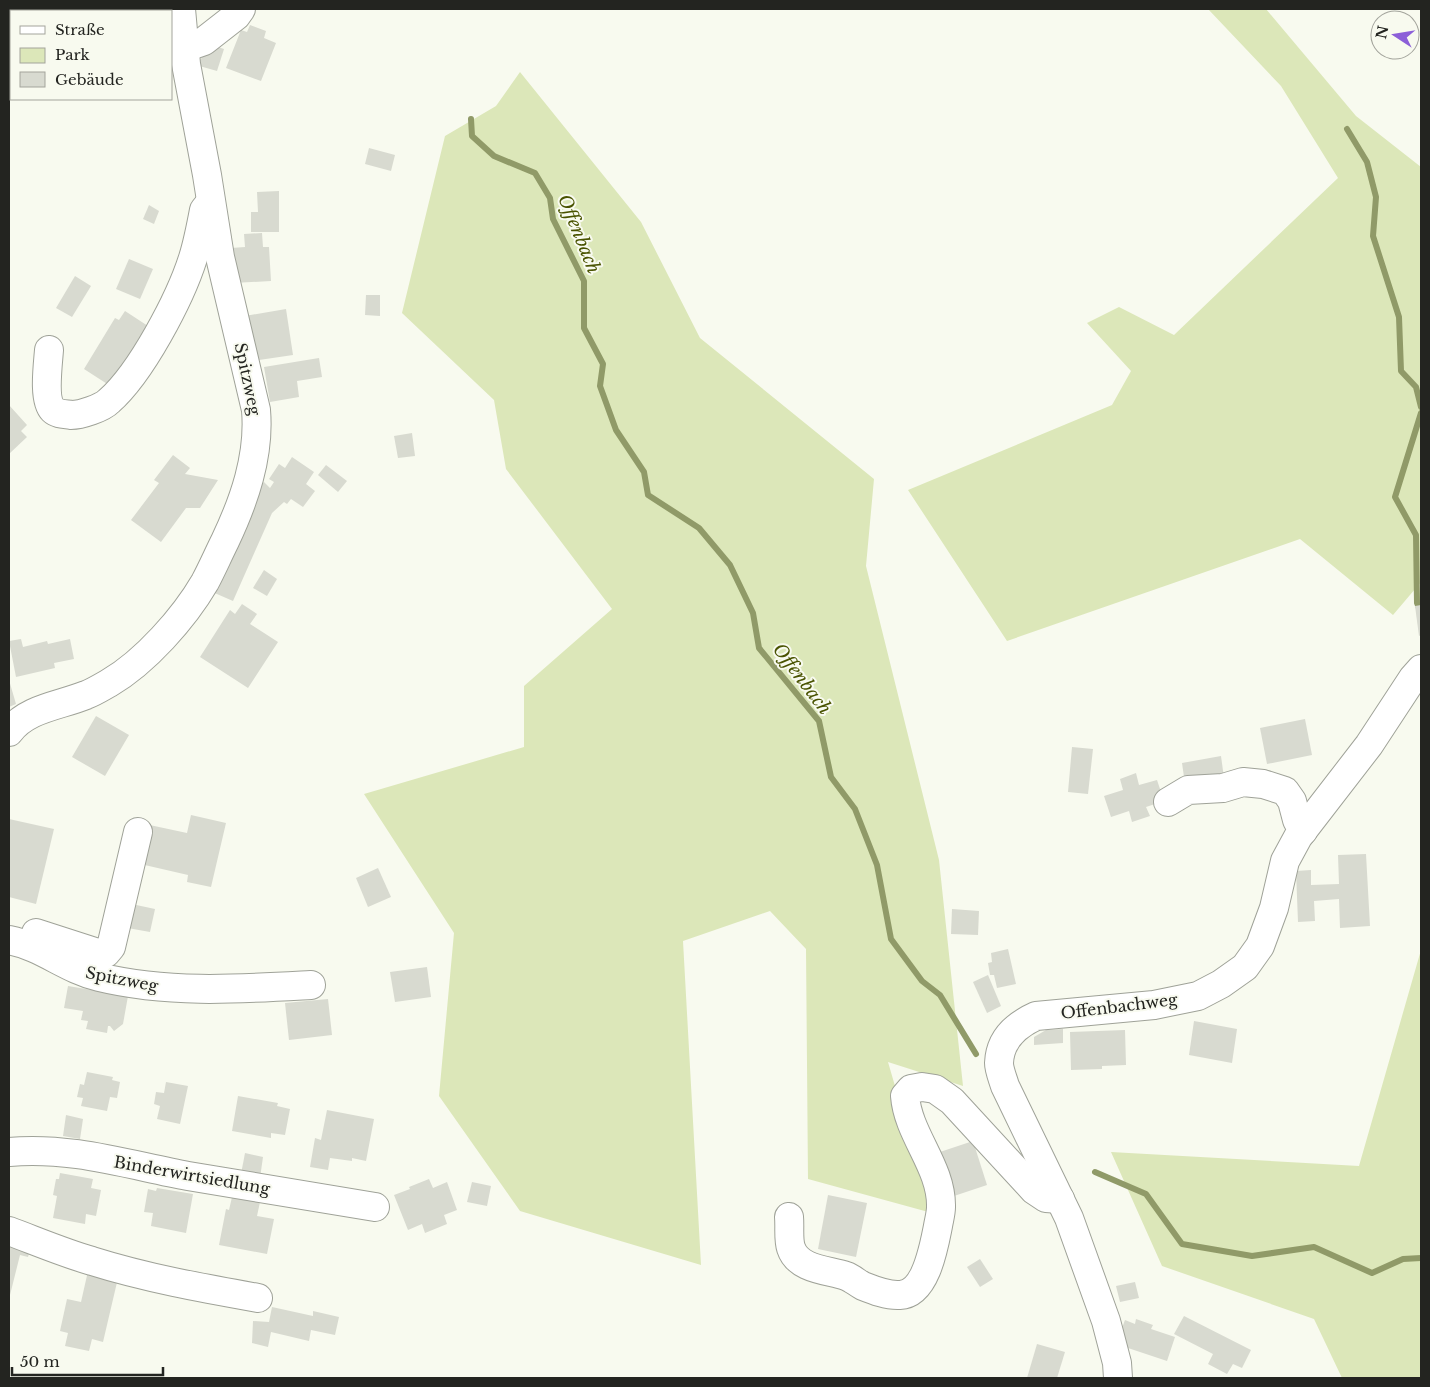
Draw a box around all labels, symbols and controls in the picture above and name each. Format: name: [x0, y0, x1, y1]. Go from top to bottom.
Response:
legend: [10, 10, 172, 100]
north arrow: [1370, 10, 1420, 60]
text: Straße: [55, 20, 105, 39]
text: N: [1372, 24, 1392, 41]
text: Park: [55, 45, 91, 64]
text: Gebäude: [55, 70, 124, 89]
water label: Offenbach: [553, 191, 605, 277]
street label: Spitzweg: [231, 341, 266, 417]
water label: Offenbach: [768, 639, 836, 719]
street label: Spitzweg: [84, 962, 160, 996]
street label: Offenbachweg: [1059, 989, 1179, 1023]
street label: Binderwirtsiedlung: [112, 1151, 272, 1199]
scale bar: [12, 1344, 164, 1376]
text: 50 m: [20, 1352, 60, 1371]

